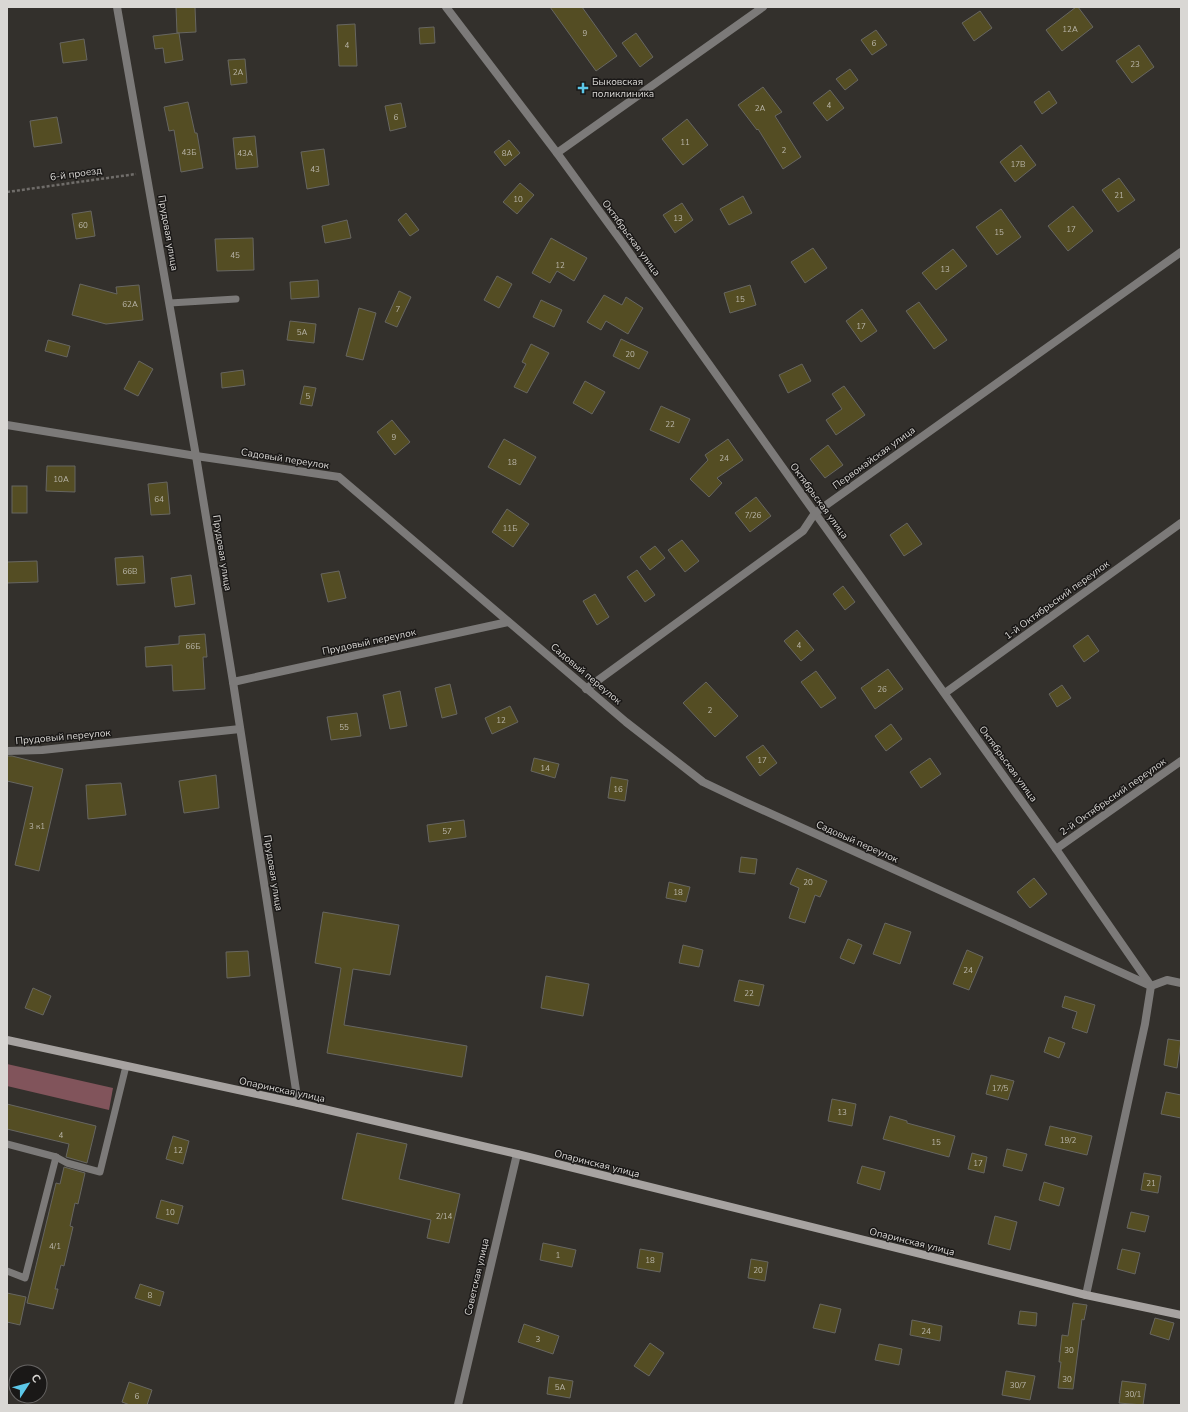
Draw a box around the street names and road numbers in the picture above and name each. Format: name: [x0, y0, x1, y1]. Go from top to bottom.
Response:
street label: 6-й проезд: [49, 163, 103, 185]
street label: Прудовая улица: [154, 194, 182, 272]
street label: Октябрьская улица: [599, 197, 663, 279]
street label: Первомайская улица: [830, 423, 918, 493]
street label: Садовый переулок: [240, 445, 331, 473]
street label: Октябрьская улица: [787, 460, 851, 542]
street label: Прудовая улица: [209, 514, 235, 592]
street label: 1-й Октябрьский переулок: [1002, 557, 1113, 643]
street label: Прудовый переулок: [321, 625, 418, 659]
street label: Садовый переулок: [547, 640, 625, 708]
street label: Октябрьская улица: [976, 723, 1040, 805]
street label: Прудовый переулок: [15, 726, 112, 748]
street label: 2-й Октябрьский переулок: [1057, 754, 1170, 839]
street label: Садовый переулок: [814, 818, 901, 867]
street label: Прудовая улица: [260, 834, 286, 912]
street label: Опаринская улица: [238, 1074, 326, 1106]
street label: Опаринская улица: [553, 1147, 641, 1181]
street label: Опаринская улица: [868, 1225, 956, 1259]
street label: Советская улица: [461, 1237, 493, 1317]

